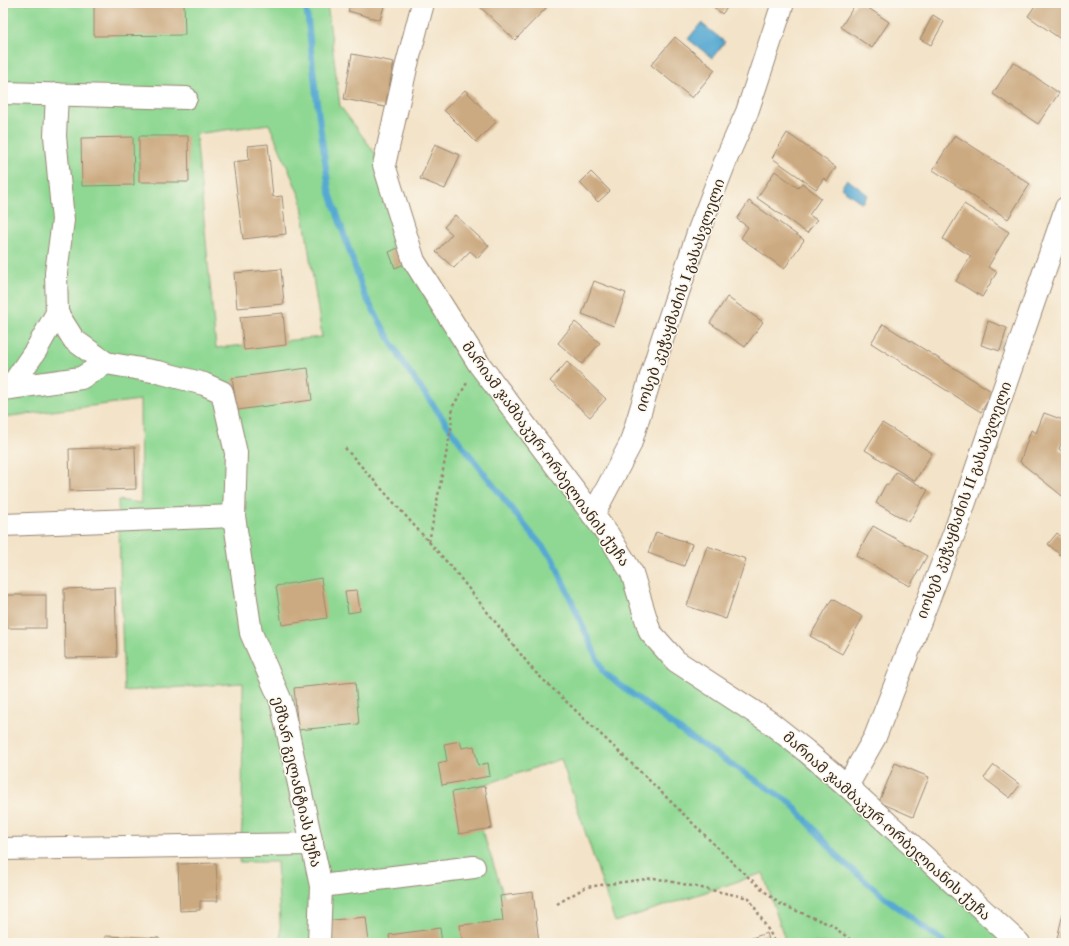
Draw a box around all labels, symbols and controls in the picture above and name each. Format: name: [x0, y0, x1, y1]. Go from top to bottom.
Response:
street label: იოსებ კეჭაყმაძის I გასასვლელი: [632, 176, 728, 414]
street label: მარიამ ჯამბაკურ-ორბელიანის ქუჩა: [458, 338, 634, 570]
street label: იოსებ კეჭაყმაძის II გასასვლელი: [913, 379, 1015, 621]
street label: ემზარ გელანტიას ქუჩა: [269, 695, 325, 869]
street label: მარიამ ჯამბაკურ-ორბელიანის ქუჩა: [779, 728, 995, 924]

